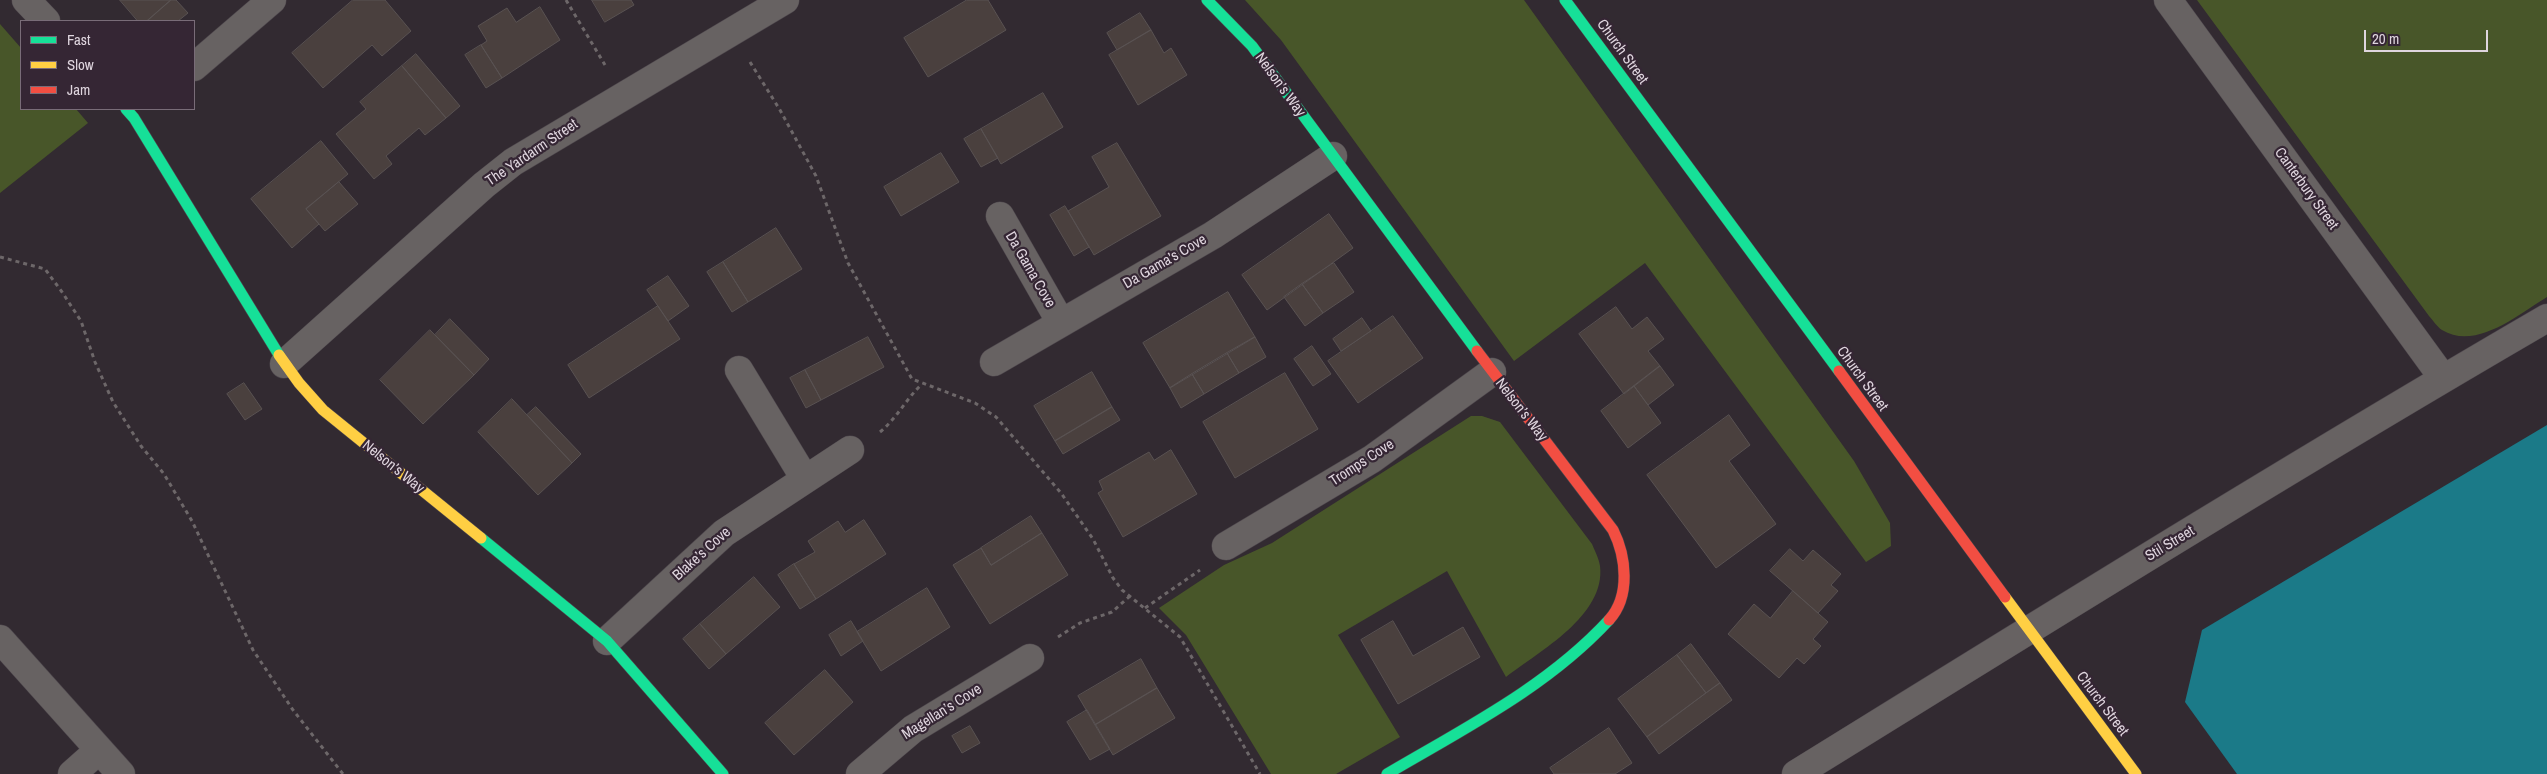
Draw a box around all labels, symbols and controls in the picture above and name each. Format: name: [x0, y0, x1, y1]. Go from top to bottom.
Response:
street label: Church Street: [1592, 16, 1652, 88]
legend: [20, 20, 195, 110]
scale bar: [2367, 20, 2491, 52]
text: 20 m: [2372, 28, 2399, 49]
text: Fast: [67, 29, 90, 50]
street label: Nelson’s Way: [1251, 50, 1309, 120]
text: Slow: [67, 54, 94, 75]
text: Jam: [67, 79, 90, 100]
street label: The Yardarm Street: [483, 116, 581, 190]
street label: Canterbury Street: [2270, 144, 2342, 234]
street label: Da Gama Cove: [1001, 229, 1059, 311]
street label: Da Gama’s Cove: [1120, 231, 1210, 293]
street label: Church Street: [1832, 343, 1892, 415]
street label: Nelson’s Way: [1491, 375, 1551, 445]
street label: Tromps Cove: [1326, 435, 1398, 491]
street label: Nelson’s Way: [358, 437, 428, 497]
street label: Stil Street: [2142, 522, 2198, 566]
street label: Blake’s Cove: [669, 523, 735, 585]
street label: Church Street: [2072, 668, 2132, 740]
street label: Magellan’s Cove: [899, 680, 985, 744]

